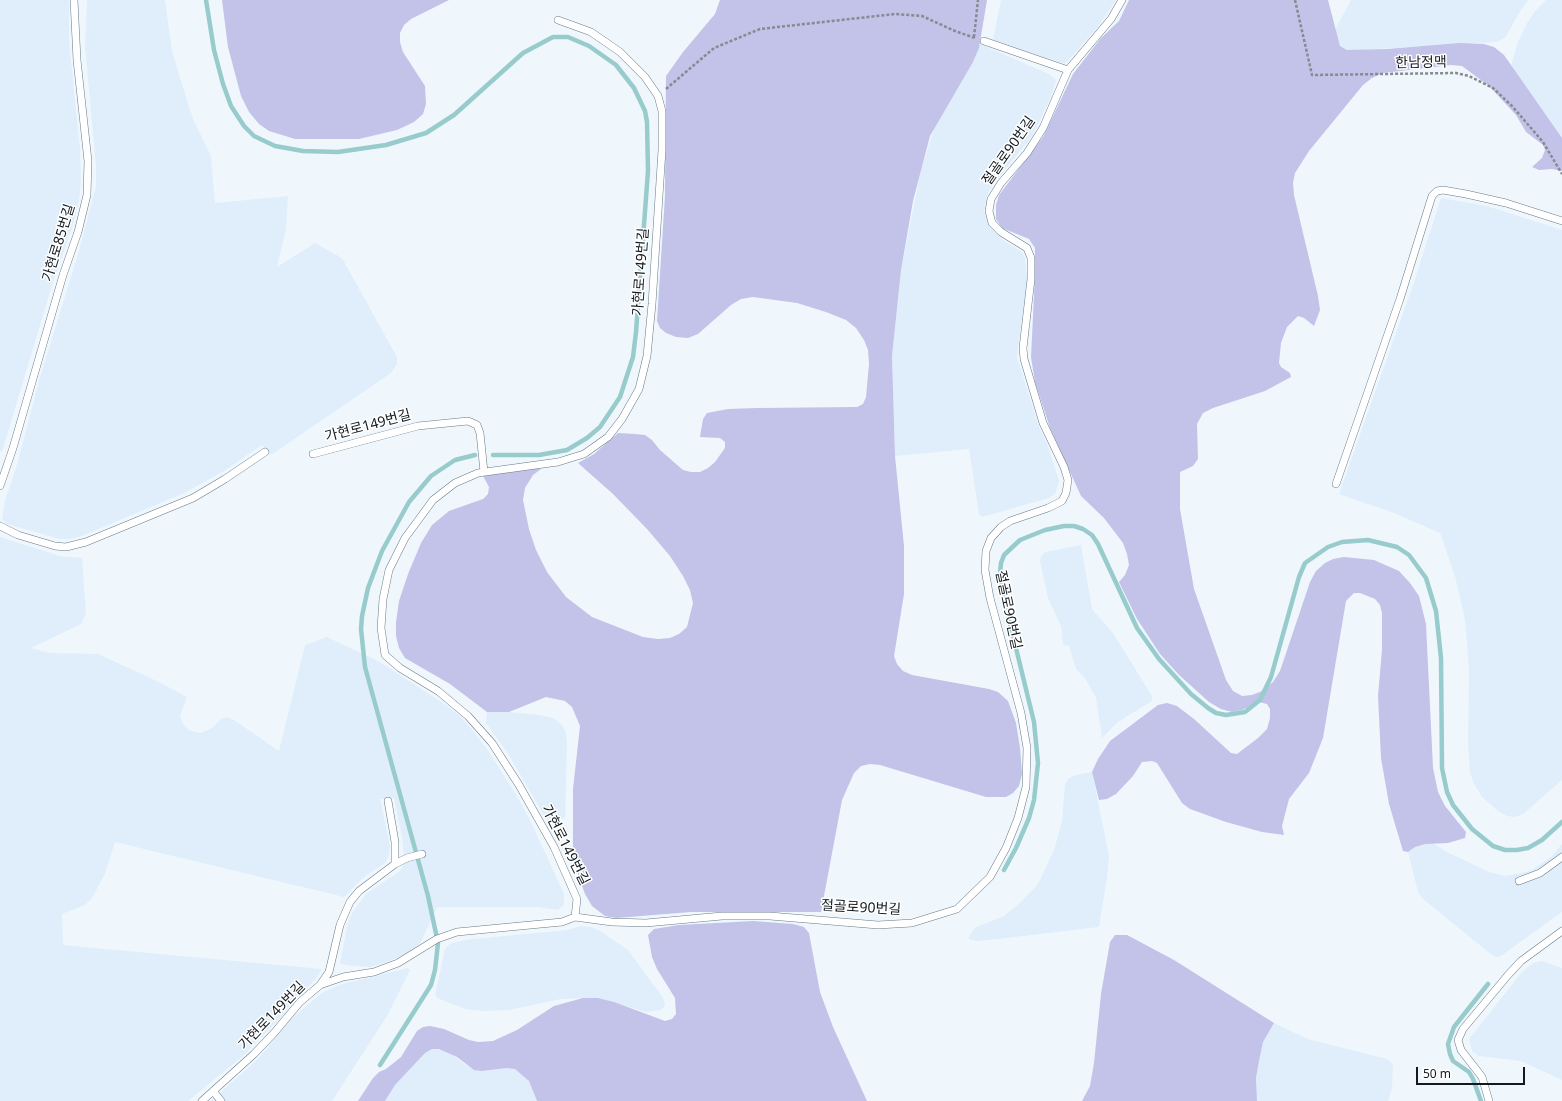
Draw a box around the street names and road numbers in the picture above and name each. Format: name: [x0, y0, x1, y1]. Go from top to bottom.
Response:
street label: 한남정맥: [1395, 54, 1447, 72]
street label: 절골로90번길: [979, 113, 1039, 189]
street label: 가현로85번길: [39, 202, 79, 284]
street label: 가현로149번길: [630, 227, 652, 317]
street label: 가현로149번길: [323, 406, 413, 446]
street label: 절골로90번길: [991, 569, 1025, 651]
street label: 가현로149번길: [537, 802, 593, 888]
street label: 절골로90번길: [820, 898, 902, 918]
street label: 가현로149번길: [235, 978, 309, 1054]

